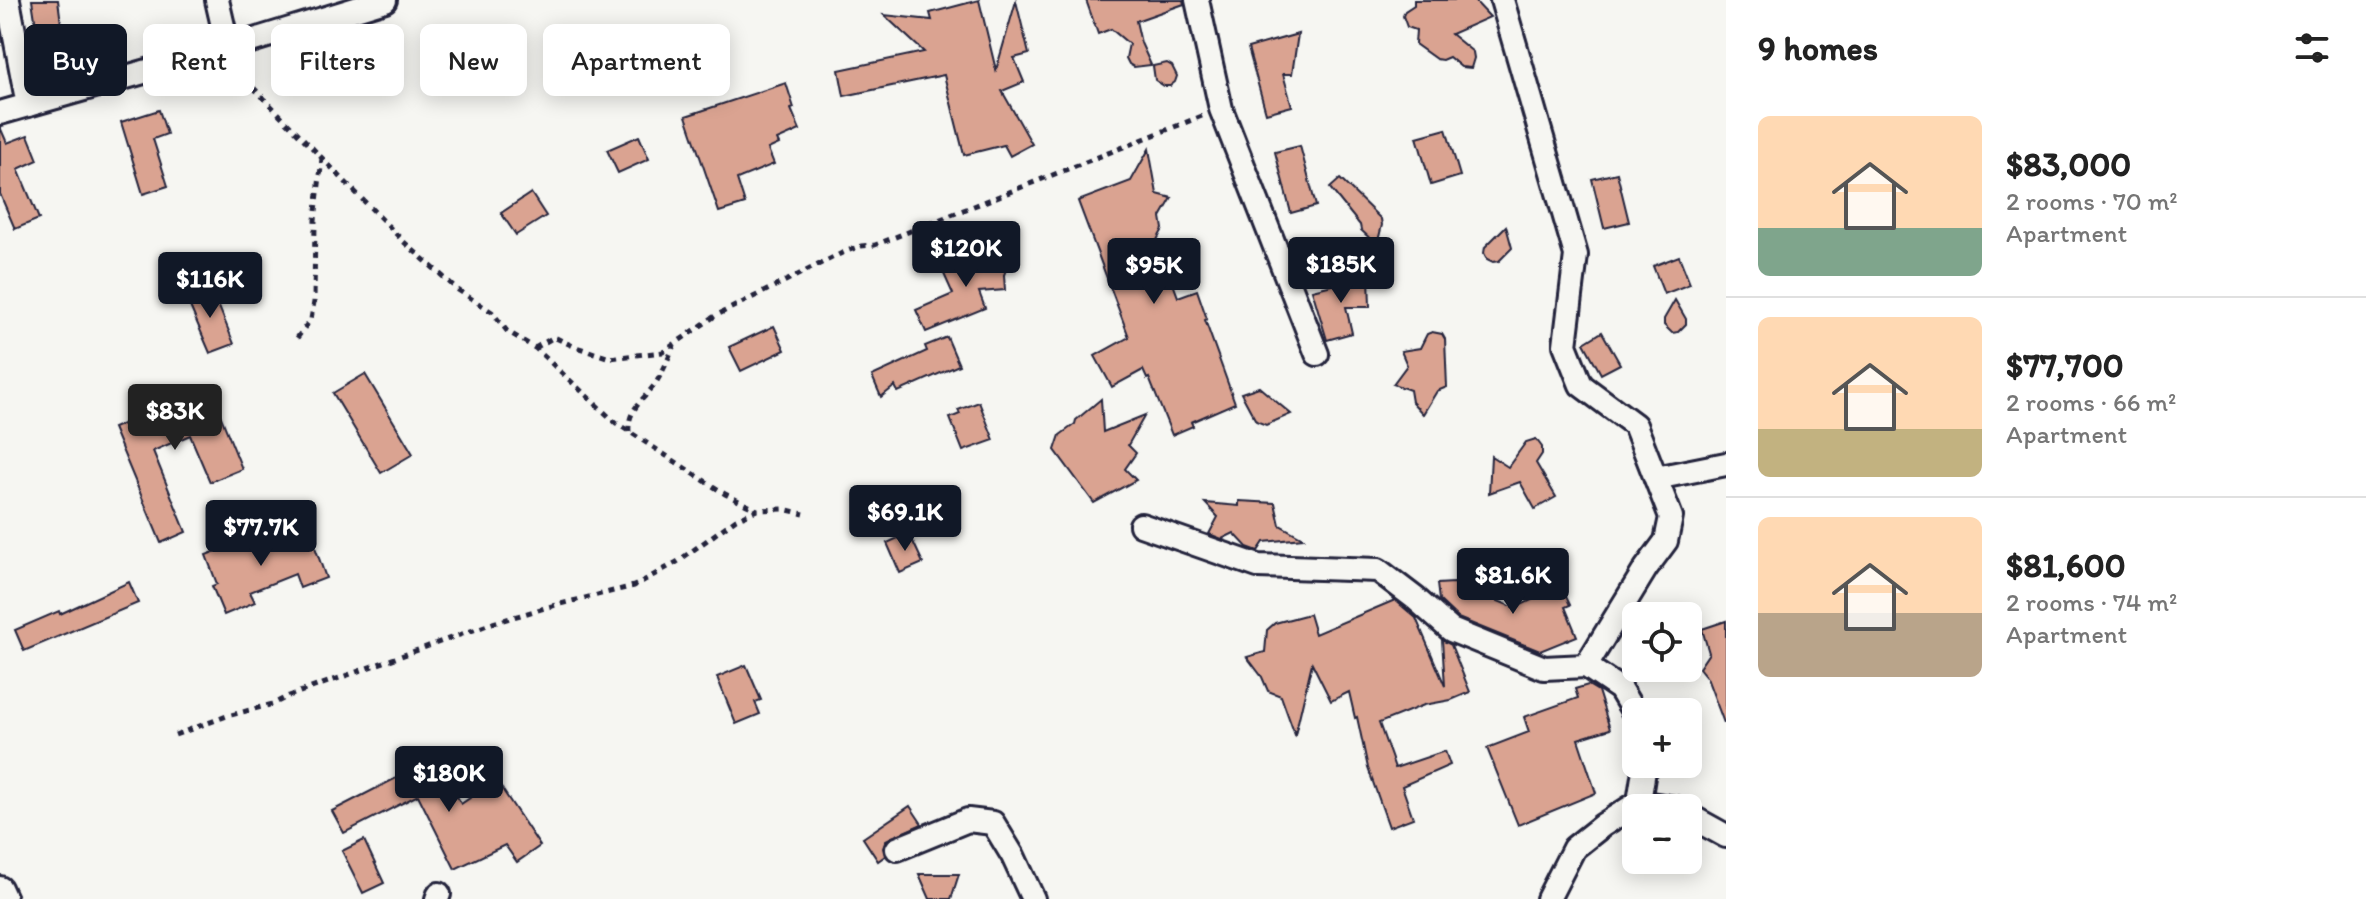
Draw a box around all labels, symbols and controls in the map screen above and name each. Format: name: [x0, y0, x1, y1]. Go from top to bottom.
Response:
chip: Buy: [24, 24, 127, 96]
chip: Rent: [143, 24, 255, 96]
chip: Filters: [271, 24, 404, 96]
chip: New: [420, 24, 527, 96]
chip: Apartment: [543, 24, 730, 96]
icon: filters: [2290, 26, 2334, 70]
text: 9 homes: [1758, 28, 1878, 69]
text: $83,000: [2006, 144, 2131, 185]
icon: home: [1822, 148, 1918, 244]
text: 2 rooms · 70 m²: [2006, 185, 2178, 217]
text: Apartment: [2006, 217, 2127, 249]
pin: $120K: [910, 221, 1022, 289]
text: $120K: [930, 231, 1002, 263]
pin: $185K: [1285, 237, 1397, 305]
pin: $95K: [1107, 238, 1201, 306]
text: $185K: [1306, 247, 1376, 279]
text: $95K: [1125, 248, 1183, 280]
pin: $116K: [154, 252, 266, 320]
text: $116K: [176, 262, 244, 294]
text: $77,700: [2006, 345, 2124, 386]
icon: home: [1822, 349, 1918, 445]
pin: $83K: [128, 384, 222, 452]
text: 2 rooms · 66 m²: [2006, 386, 2176, 418]
text: $83K: [146, 394, 204, 426]
text: Apartment: [2006, 418, 2127, 450]
pin: $69.1K: [840, 485, 970, 553]
text: $69.1K: [867, 495, 943, 527]
pin: $77.7K: [196, 500, 326, 568]
text: $77.7K: [224, 510, 298, 542]
text: $81,600: [2006, 545, 2126, 586]
pin: $81.6K: [1448, 548, 1578, 616]
icon: home: [1822, 549, 1918, 645]
text: $81.6K: [1475, 558, 1551, 590]
text: 2 rooms · 74 m²: [2006, 586, 2177, 618]
map controls: [1622, 602, 1702, 874]
button: locate: [1622, 602, 1702, 682]
text: Apartment: [2006, 618, 2127, 650]
button: +: [1622, 698, 1702, 778]
pin: $180K: [393, 746, 505, 814]
text: $180K: [413, 756, 485, 788]
button: −: [1622, 794, 1702, 874]

